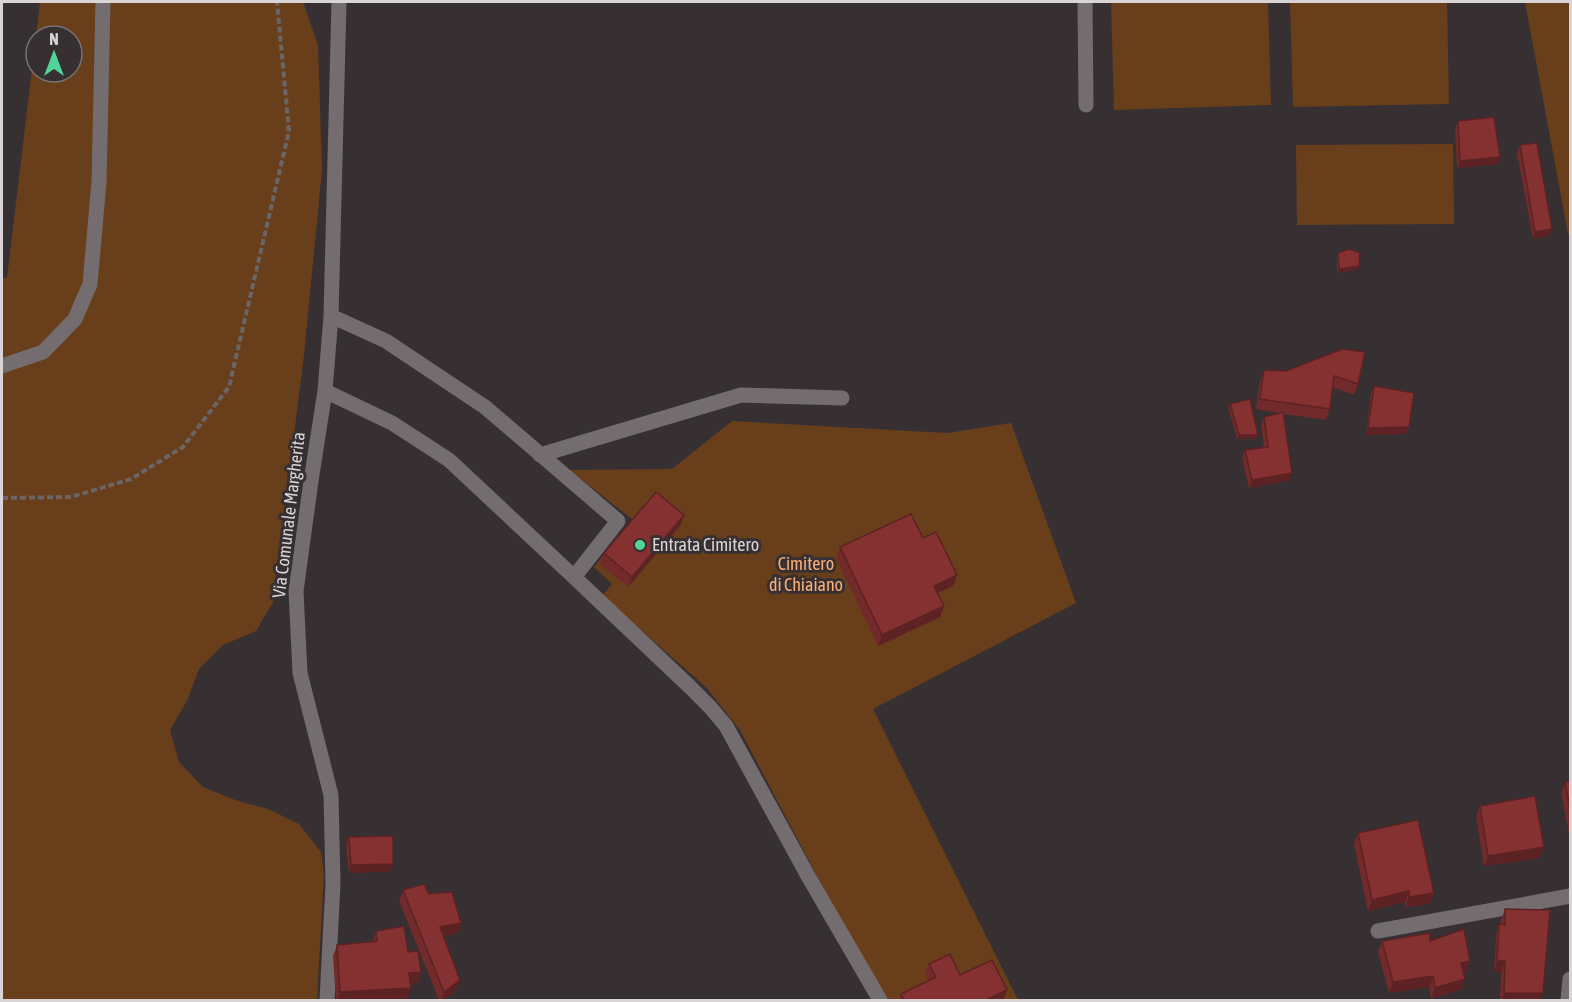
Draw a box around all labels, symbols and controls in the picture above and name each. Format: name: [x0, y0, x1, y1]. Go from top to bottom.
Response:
north arrow: [24, 24, 84, 84]
text: N: [49, 30, 59, 48]
street label: Via Comunale Margherita: [268, 431, 309, 599]
place label: Entrata Cimitero: [652, 534, 759, 555]
marker: Entrata Cimitero: [633, 538, 647, 552]
park label: Cimitero di Chiaiano: [769, 553, 843, 595]

